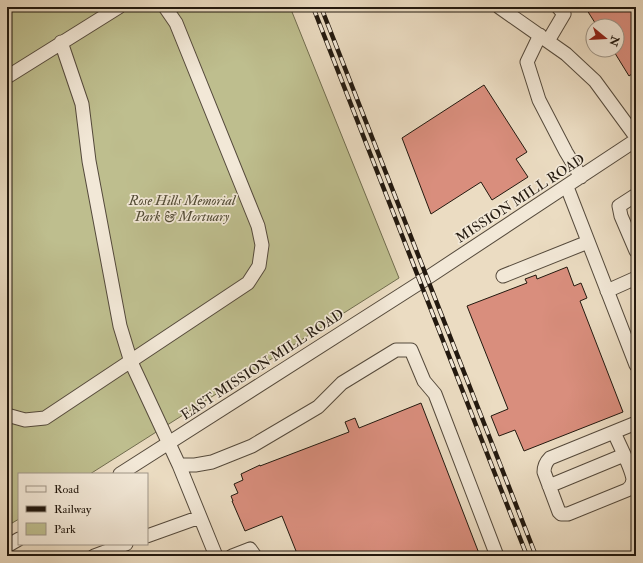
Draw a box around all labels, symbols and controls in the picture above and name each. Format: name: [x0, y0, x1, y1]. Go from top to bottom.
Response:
north arrow: [585, 18, 625, 58]
text: N: [606, 33, 622, 49]
street label: MISSION MILL ROAD: [452, 150, 588, 247]
park label: Rose Hills Memorial Park & Mortuary: [128, 192, 237, 225]
street label: EAST MISSION MILL ROAD: [178, 305, 347, 423]
legend: [18, 473, 148, 545]
text: Road: [54, 482, 79, 497]
text: Railway: [54, 502, 92, 517]
text: Park: [54, 522, 76, 537]

